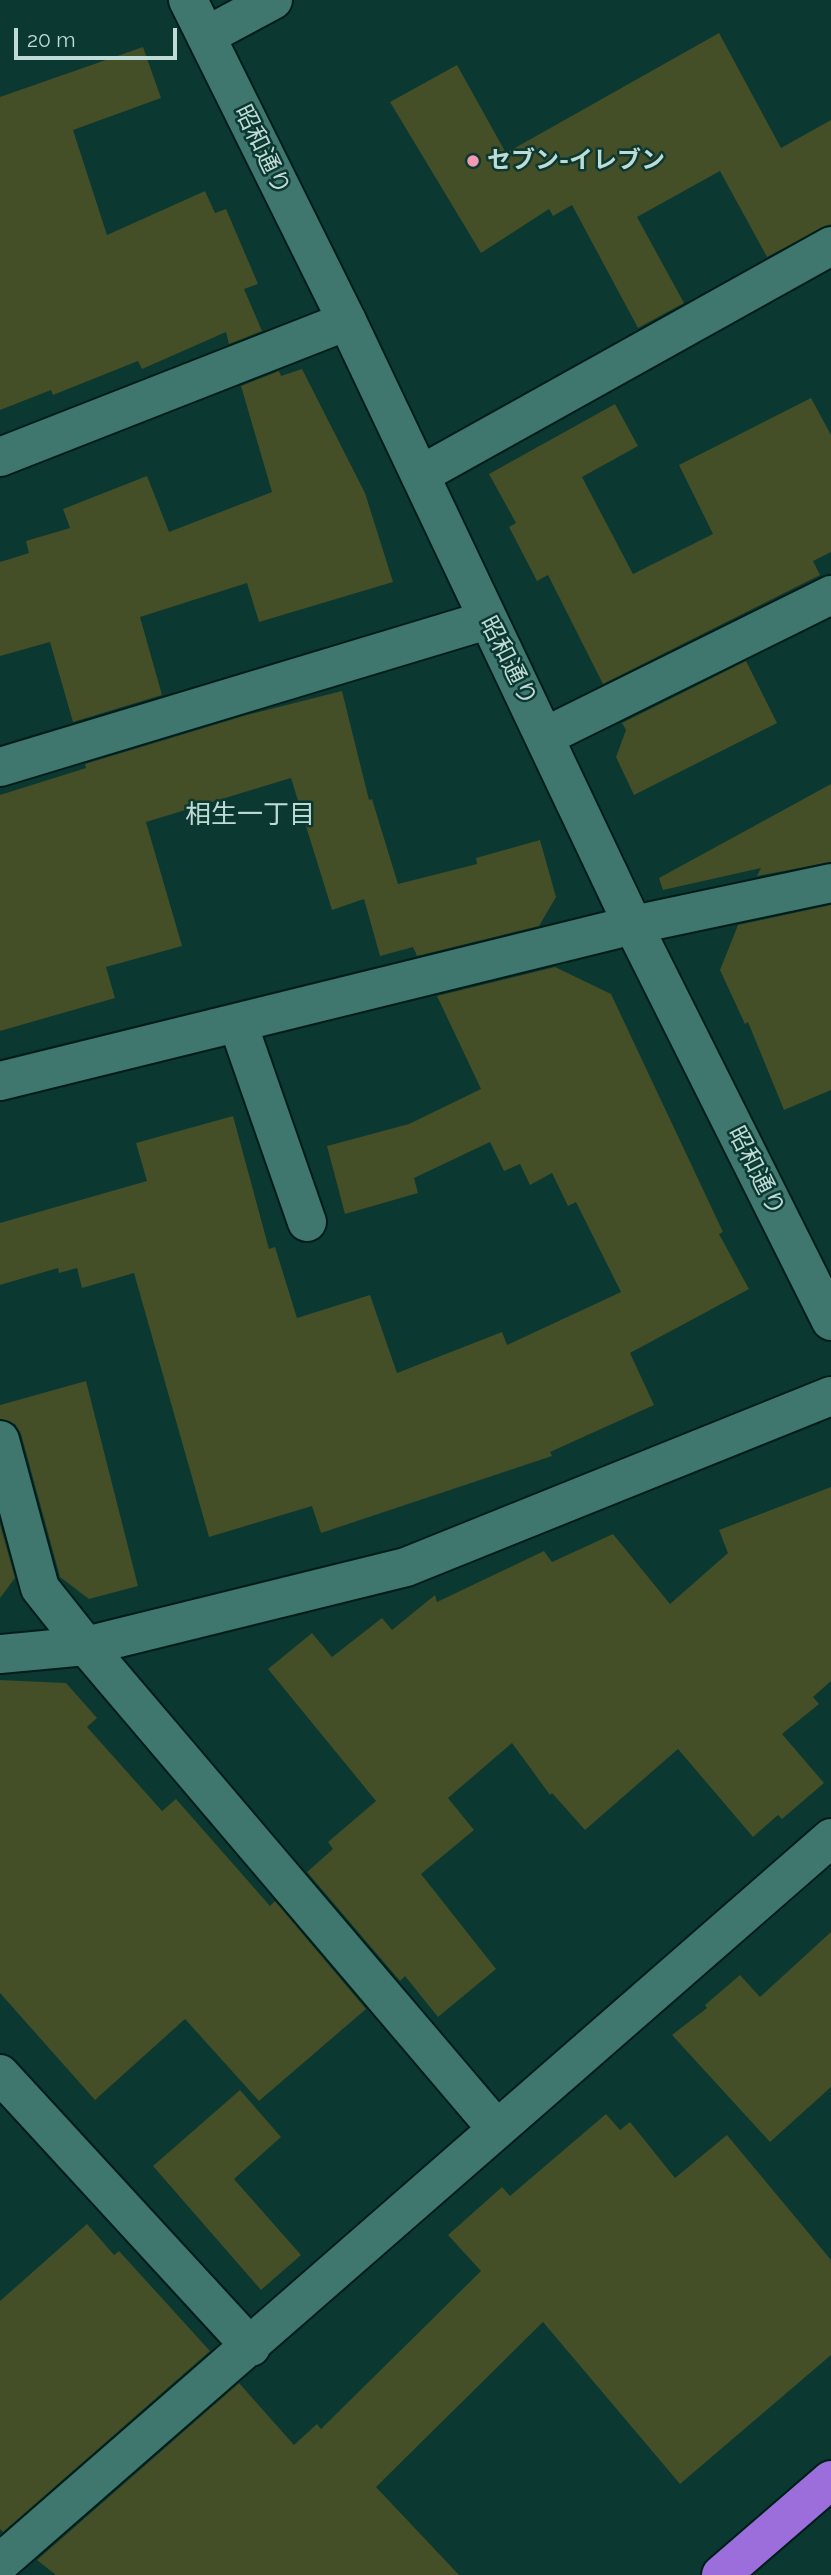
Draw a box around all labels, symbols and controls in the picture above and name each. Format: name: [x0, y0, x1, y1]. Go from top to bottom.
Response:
scale bar: [18, 14, 180, 58]
text: 20 m: [27, 27, 75, 52]
street label: 昭和通り: [228, 101, 296, 199]
place label: セブン-イレブン: [487, 147, 665, 175]
marker: セブン-イレブン: [465, 153, 481, 169]
street label: 昭和通り: [473, 612, 543, 710]
district label: 相生一丁目: [185, 799, 315, 831]
street label: 昭和通り: [721, 1122, 791, 1220]

